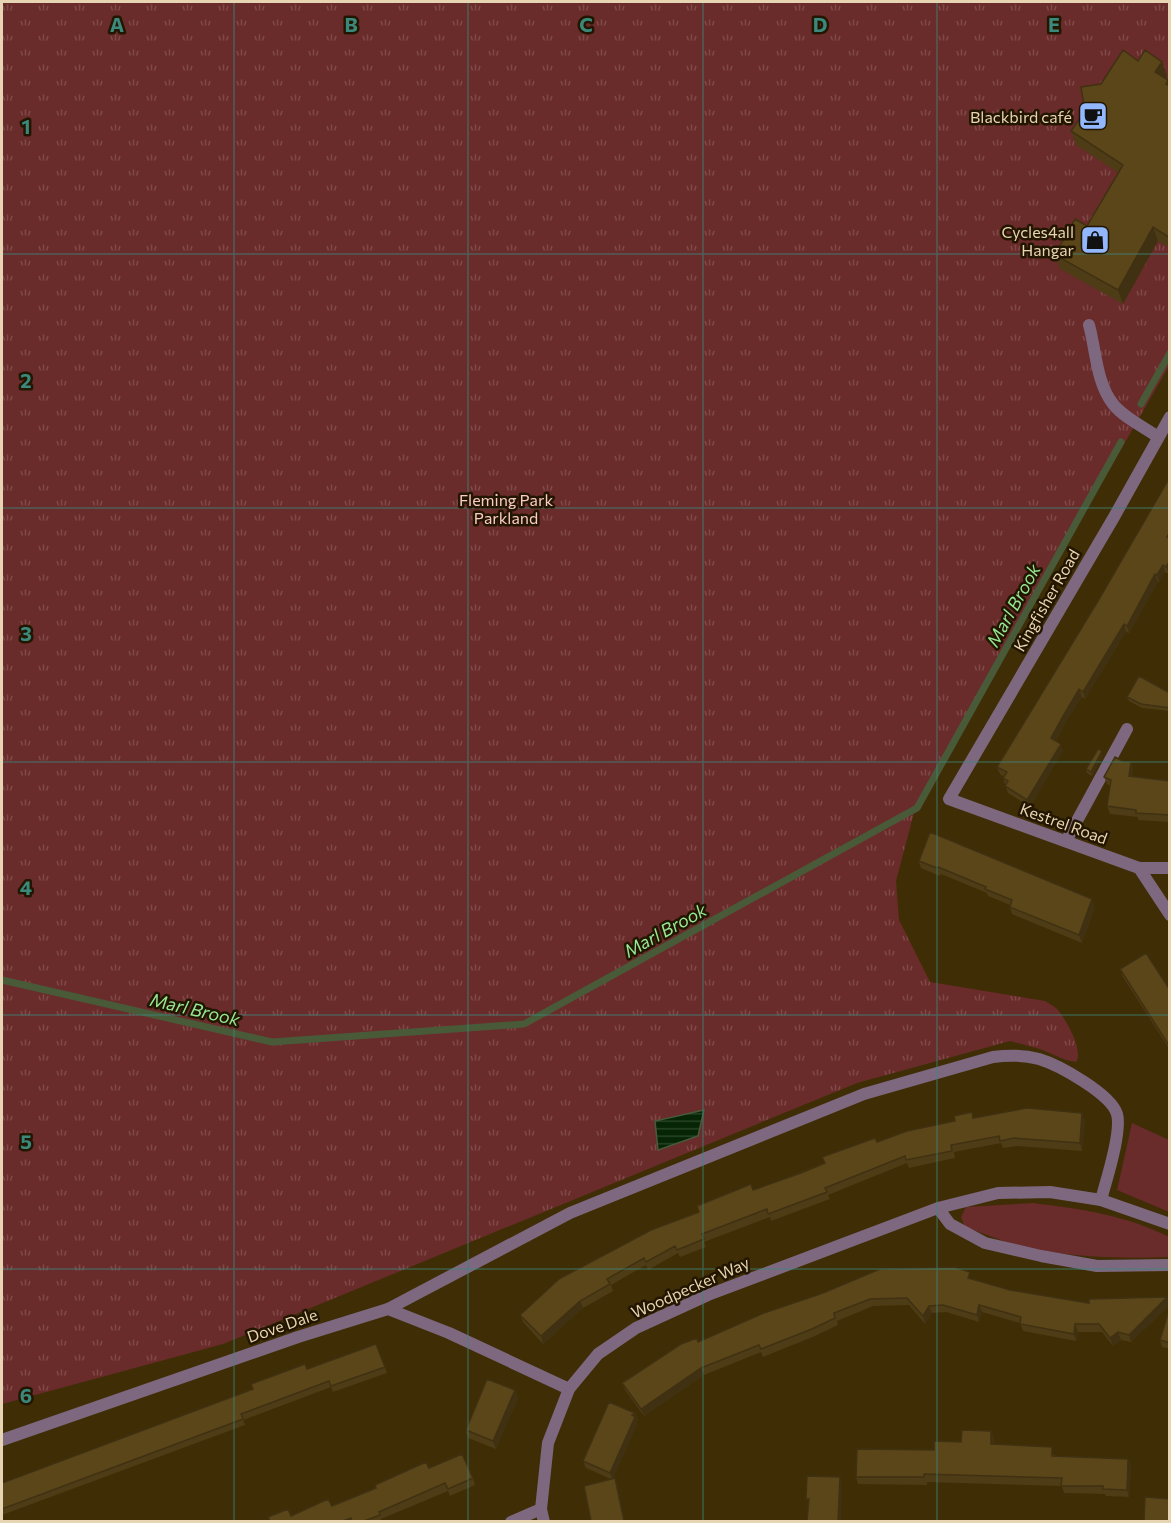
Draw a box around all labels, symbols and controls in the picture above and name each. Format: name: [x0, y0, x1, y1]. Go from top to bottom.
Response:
text: A: [110, 12, 124, 36]
text: B: [344, 12, 358, 36]
text: C: [579, 12, 593, 36]
text: D: [813, 12, 827, 36]
text: E: [1048, 12, 1060, 36]
cafe icon: Blackbird café: [1077, 100, 1109, 132]
place label: Blackbird café: [970, 107, 1072, 126]
text: 1: [21, 114, 31, 138]
place label: Cycles4all Hangar: [1002, 222, 1075, 259]
shop icon: Cycles4all Hangar: [1079, 224, 1111, 256]
text: 2: [20, 368, 32, 392]
park label: Fleming Park Parkland: [459, 490, 553, 527]
street label: Kingfisher Road: [1009, 546, 1083, 654]
water label: Marl Brook: [981, 559, 1045, 650]
text: 3: [20, 621, 32, 645]
street label: Kestrel Road: [1018, 798, 1110, 848]
text: 4: [20, 875, 32, 899]
water label: Marl Brook: [620, 898, 711, 962]
water label: Marl Brook: [148, 988, 243, 1030]
text: 5: [20, 1129, 32, 1153]
street label: Woodpecker Way: [628, 1252, 752, 1322]
street label: Dove Dale: [244, 1304, 320, 1346]
text: 6: [20, 1383, 32, 1407]

